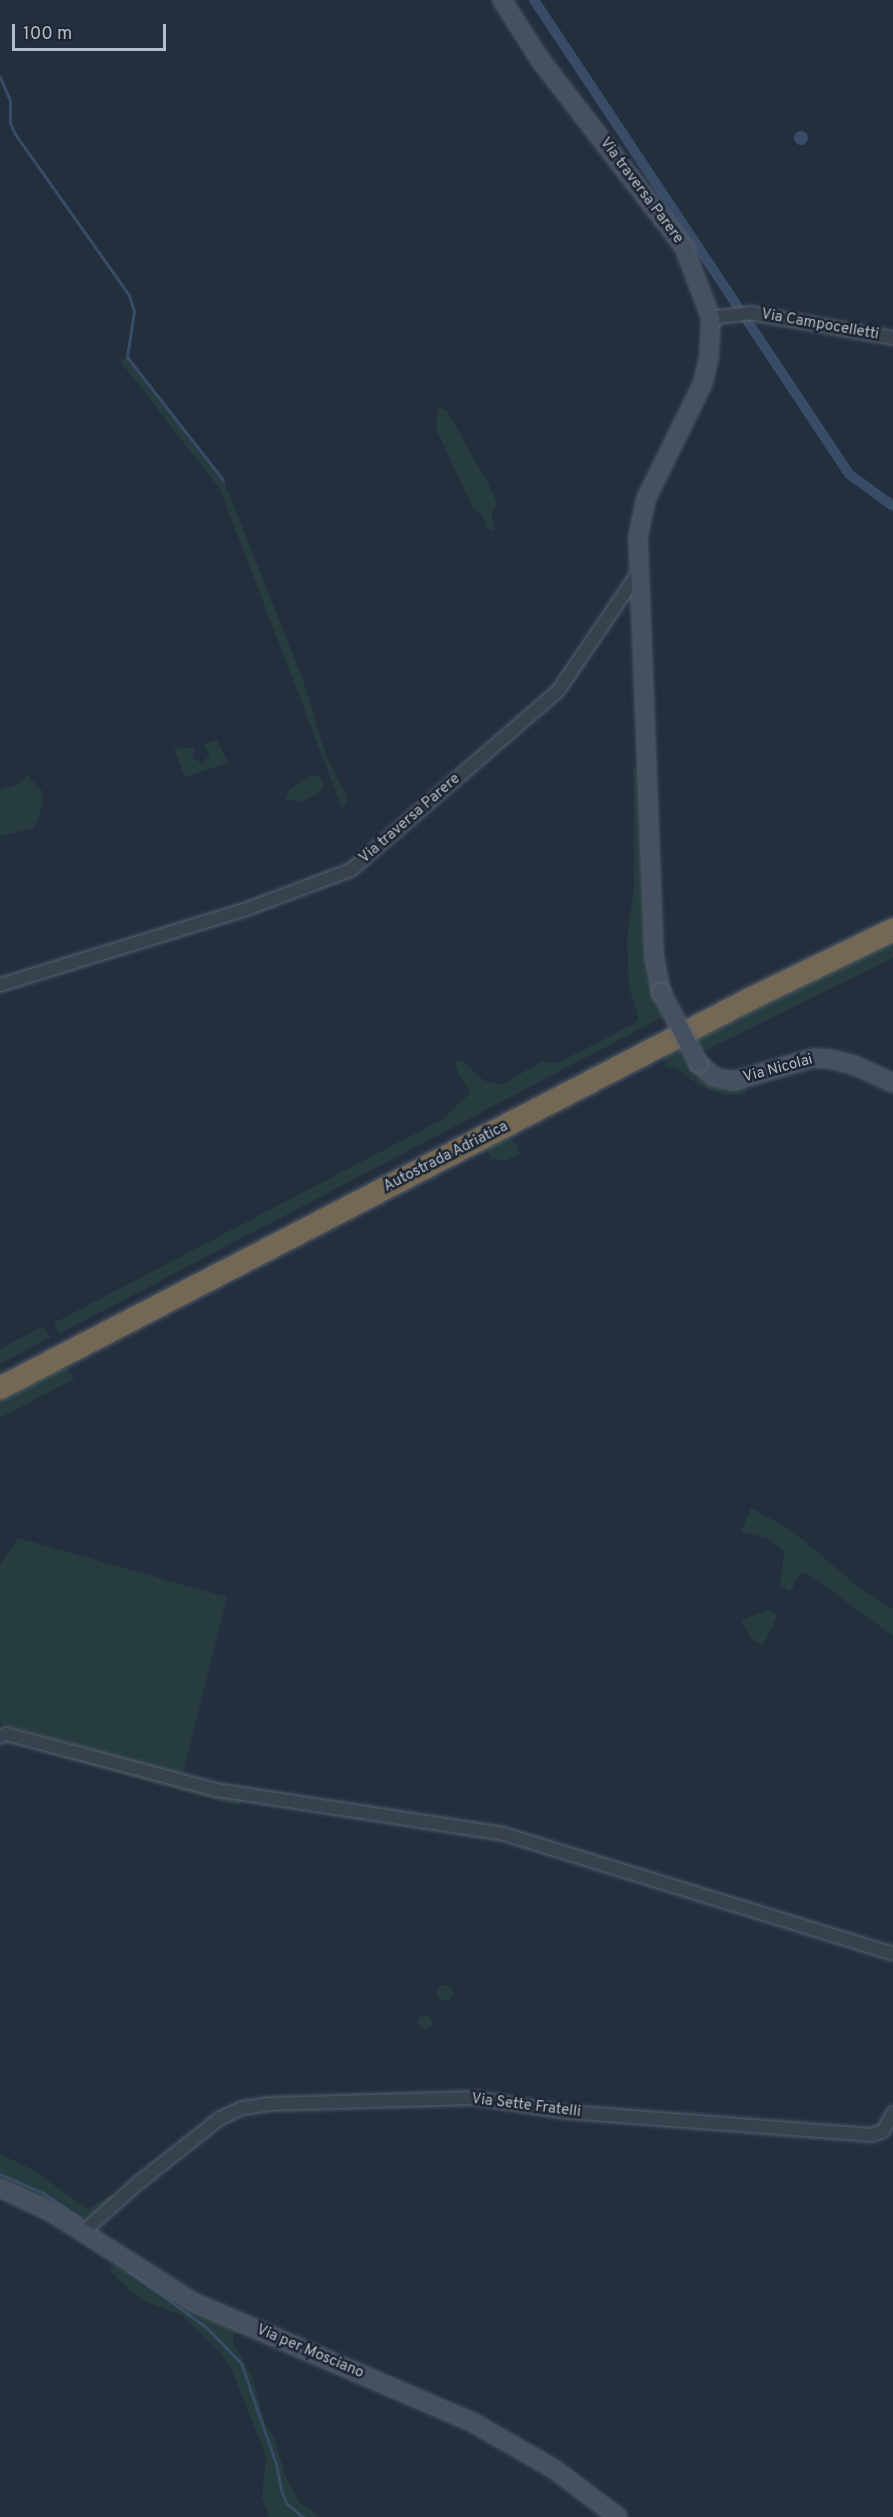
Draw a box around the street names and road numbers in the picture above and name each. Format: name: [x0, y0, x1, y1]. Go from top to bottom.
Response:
street label: Via traversa Parere: [595, 135, 687, 247]
street label: Via Campocelletti: [760, 306, 880, 344]
street label: Via traversa Parere: [356, 770, 464, 868]
street label: Via Nicolai: [741, 1051, 815, 1087]
street label: Autostrada Adriatica: [380, 1118, 512, 1196]
street label: Via Sette Fratelli: [470, 2090, 582, 2122]
street label: Via per Mosciano: [254, 2321, 366, 2383]

